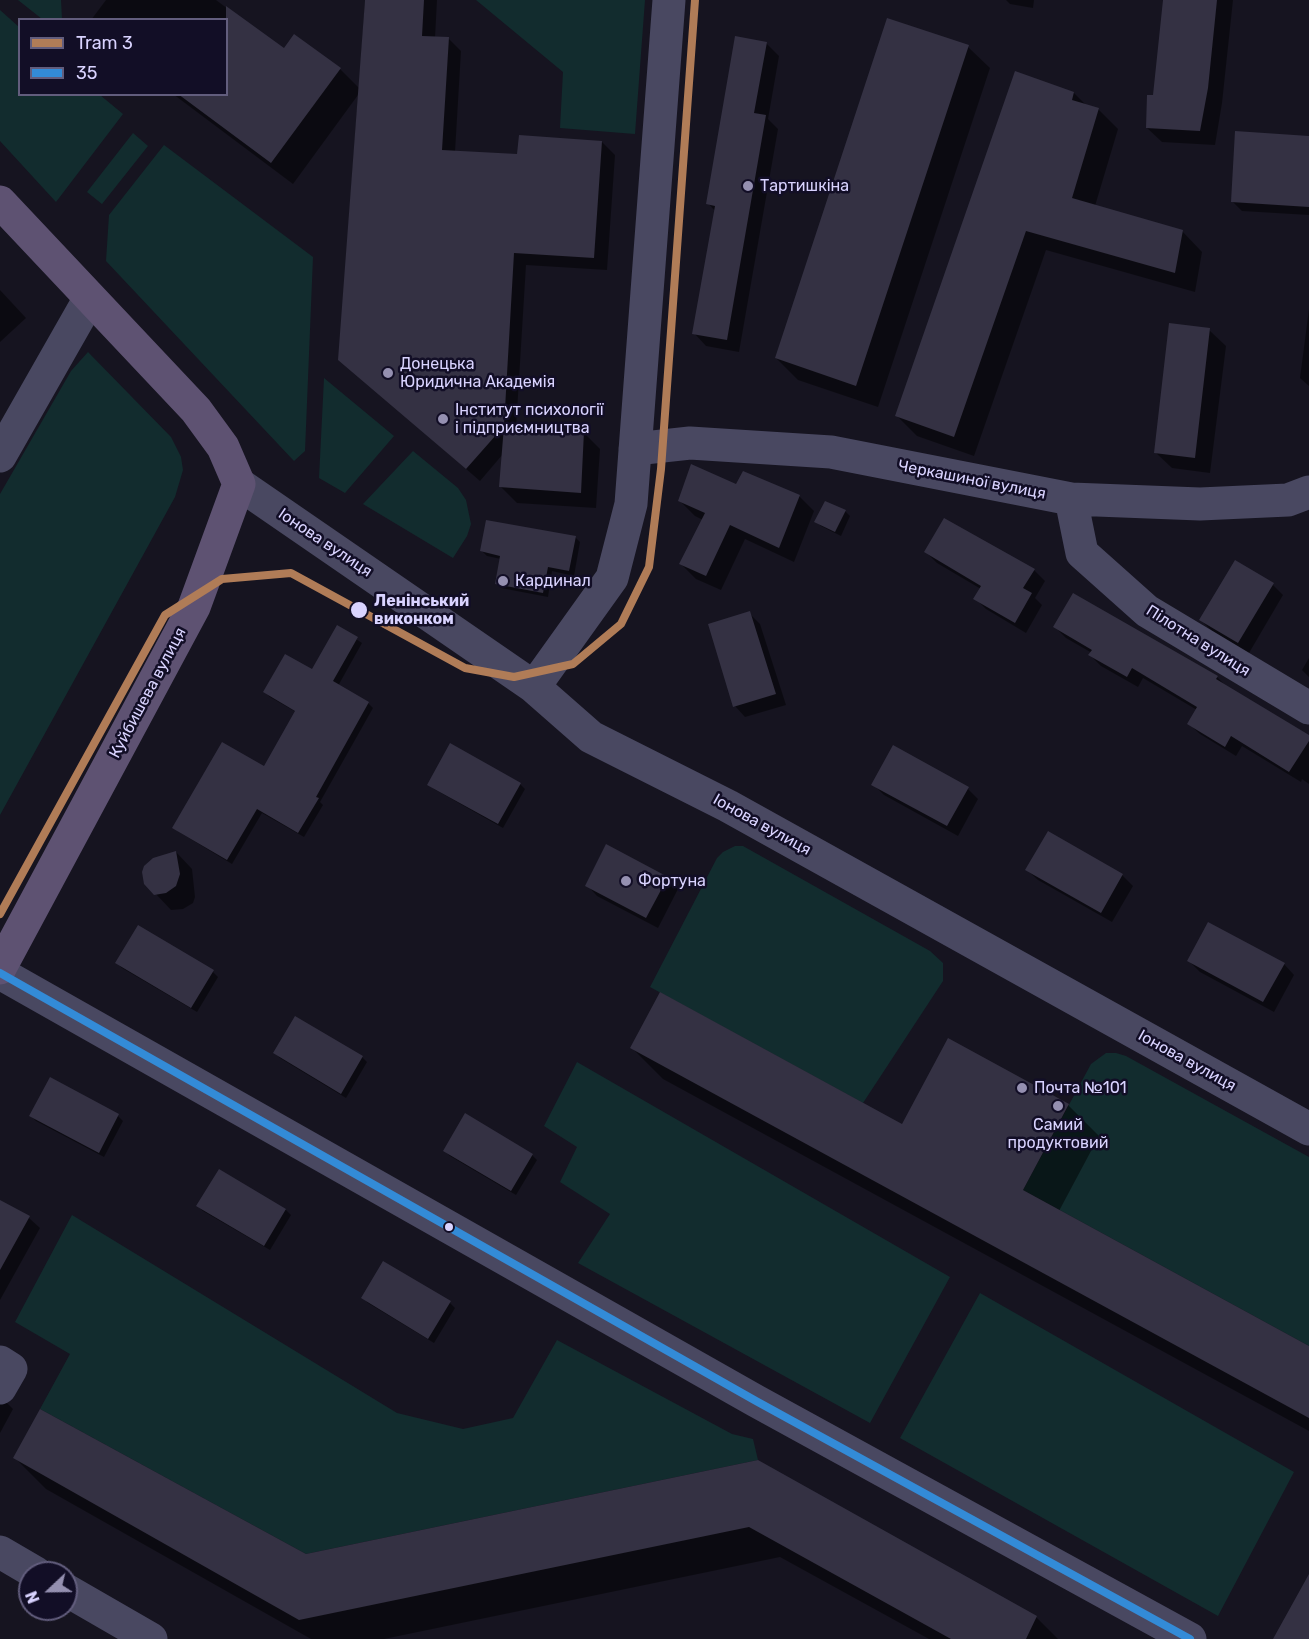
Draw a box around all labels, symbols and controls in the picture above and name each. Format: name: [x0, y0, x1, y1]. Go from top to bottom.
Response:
legend: [18, 18, 228, 96]
text: Tram 3: [76, 32, 133, 54]
text: 35: [76, 62, 98, 84]
place label: Тартишкіна: [760, 176, 849, 196]
marker: Тартишкіна: [741, 179, 755, 193]
place label: Донецька Юридична Академія: [400, 354, 555, 392]
marker: Донецька Юридична Академія: [381, 366, 395, 380]
place label: Інститут психології і підприємництва: [455, 400, 604, 438]
marker: Інститут психології і підприємництва: [436, 412, 450, 426]
street label: Черкашиної вулиця: [896, 456, 1048, 504]
street label: Іонова вулиця: [274, 505, 376, 581]
place label: Кардинал: [515, 571, 591, 591]
marker: Кардинал: [496, 574, 510, 588]
place label: Ленінський виконком: [374, 591, 469, 629]
marker: Ленінський виконком: [349, 600, 369, 620]
street label: Пілотна вулиця: [1142, 601, 1254, 681]
street label: Куйбишева вулиця: [105, 624, 191, 762]
street label: Іонова вулиця: [710, 790, 814, 860]
place label: Фортуна: [638, 871, 706, 891]
marker: Фортуна: [619, 874, 633, 888]
street label: Іонова вулиця: [1135, 1026, 1239, 1096]
place label: Почта №101: [1034, 1078, 1127, 1098]
marker: Почта №101: [1015, 1081, 1029, 1095]
marker: Самий продуктовий: [1051, 1099, 1065, 1113]
place label: Самий продуктовий: [1008, 1115, 1108, 1153]
unlabelled marker: [443, 1221, 455, 1233]
north arrow: [18, 1561, 78, 1621]
text: N: [22, 1588, 44, 1606]

